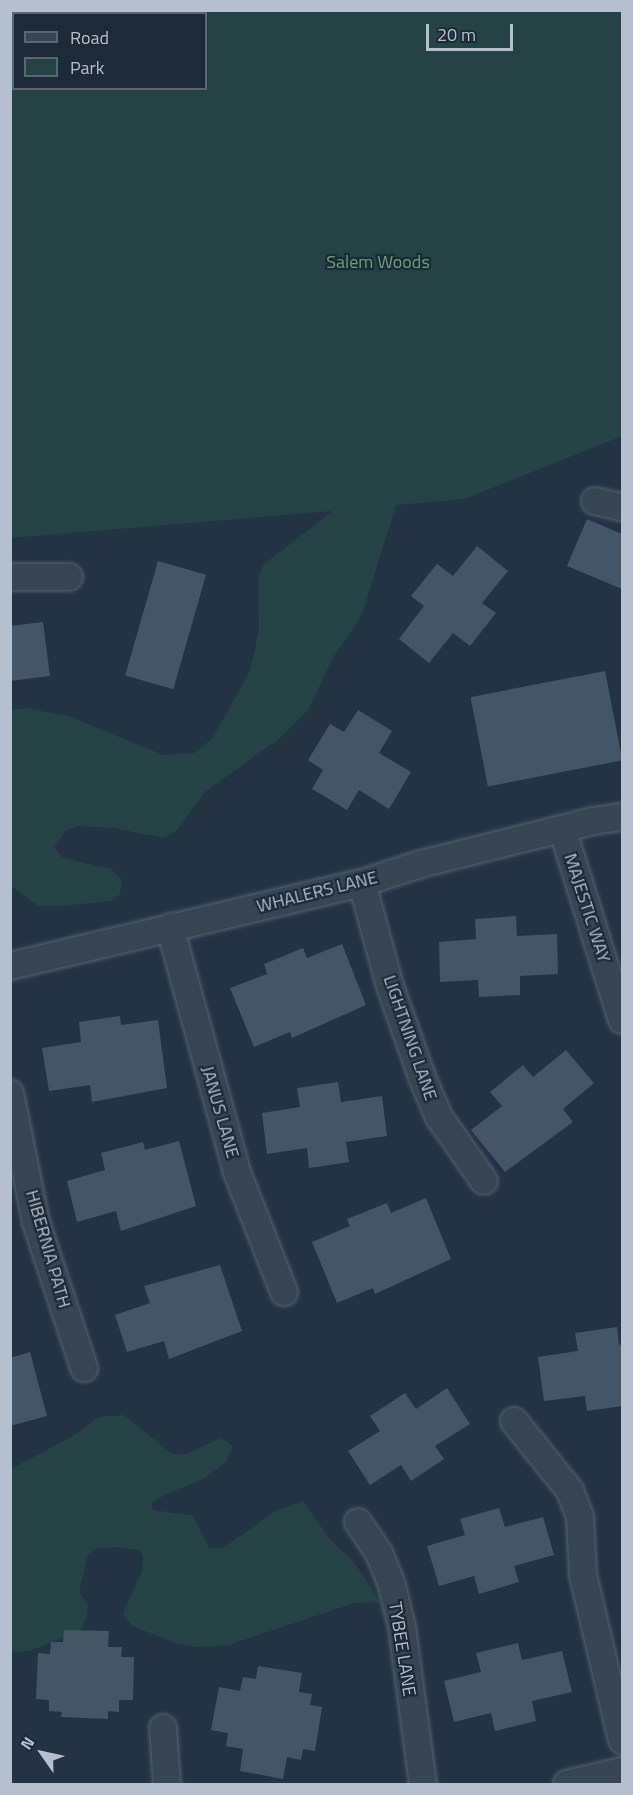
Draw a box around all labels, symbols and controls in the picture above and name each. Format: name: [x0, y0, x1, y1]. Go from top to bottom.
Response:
legend: [12, 12, 207, 90]
scale bar: [429, 12, 516, 50]
text: 20 m: [437, 21, 476, 48]
text: Road: [70, 24, 109, 51]
text: Park: [70, 54, 104, 81]
park label: Salem Woods: [326, 251, 430, 273]
street label: MAJESTIC WAY: [559, 851, 615, 965]
street label: WHALERS LANE: [254, 867, 380, 917]
street label: LIGHTNING LANE: [378, 973, 442, 1103]
street label: JANUS LANE: [197, 1063, 243, 1161]
street label: HIBERNIA PATH: [21, 1188, 75, 1310]
street label: TYBEE LANE: [384, 1600, 420, 1698]
north arrow: [12, 1723, 72, 1783]
text: N: [14, 1732, 40, 1754]

